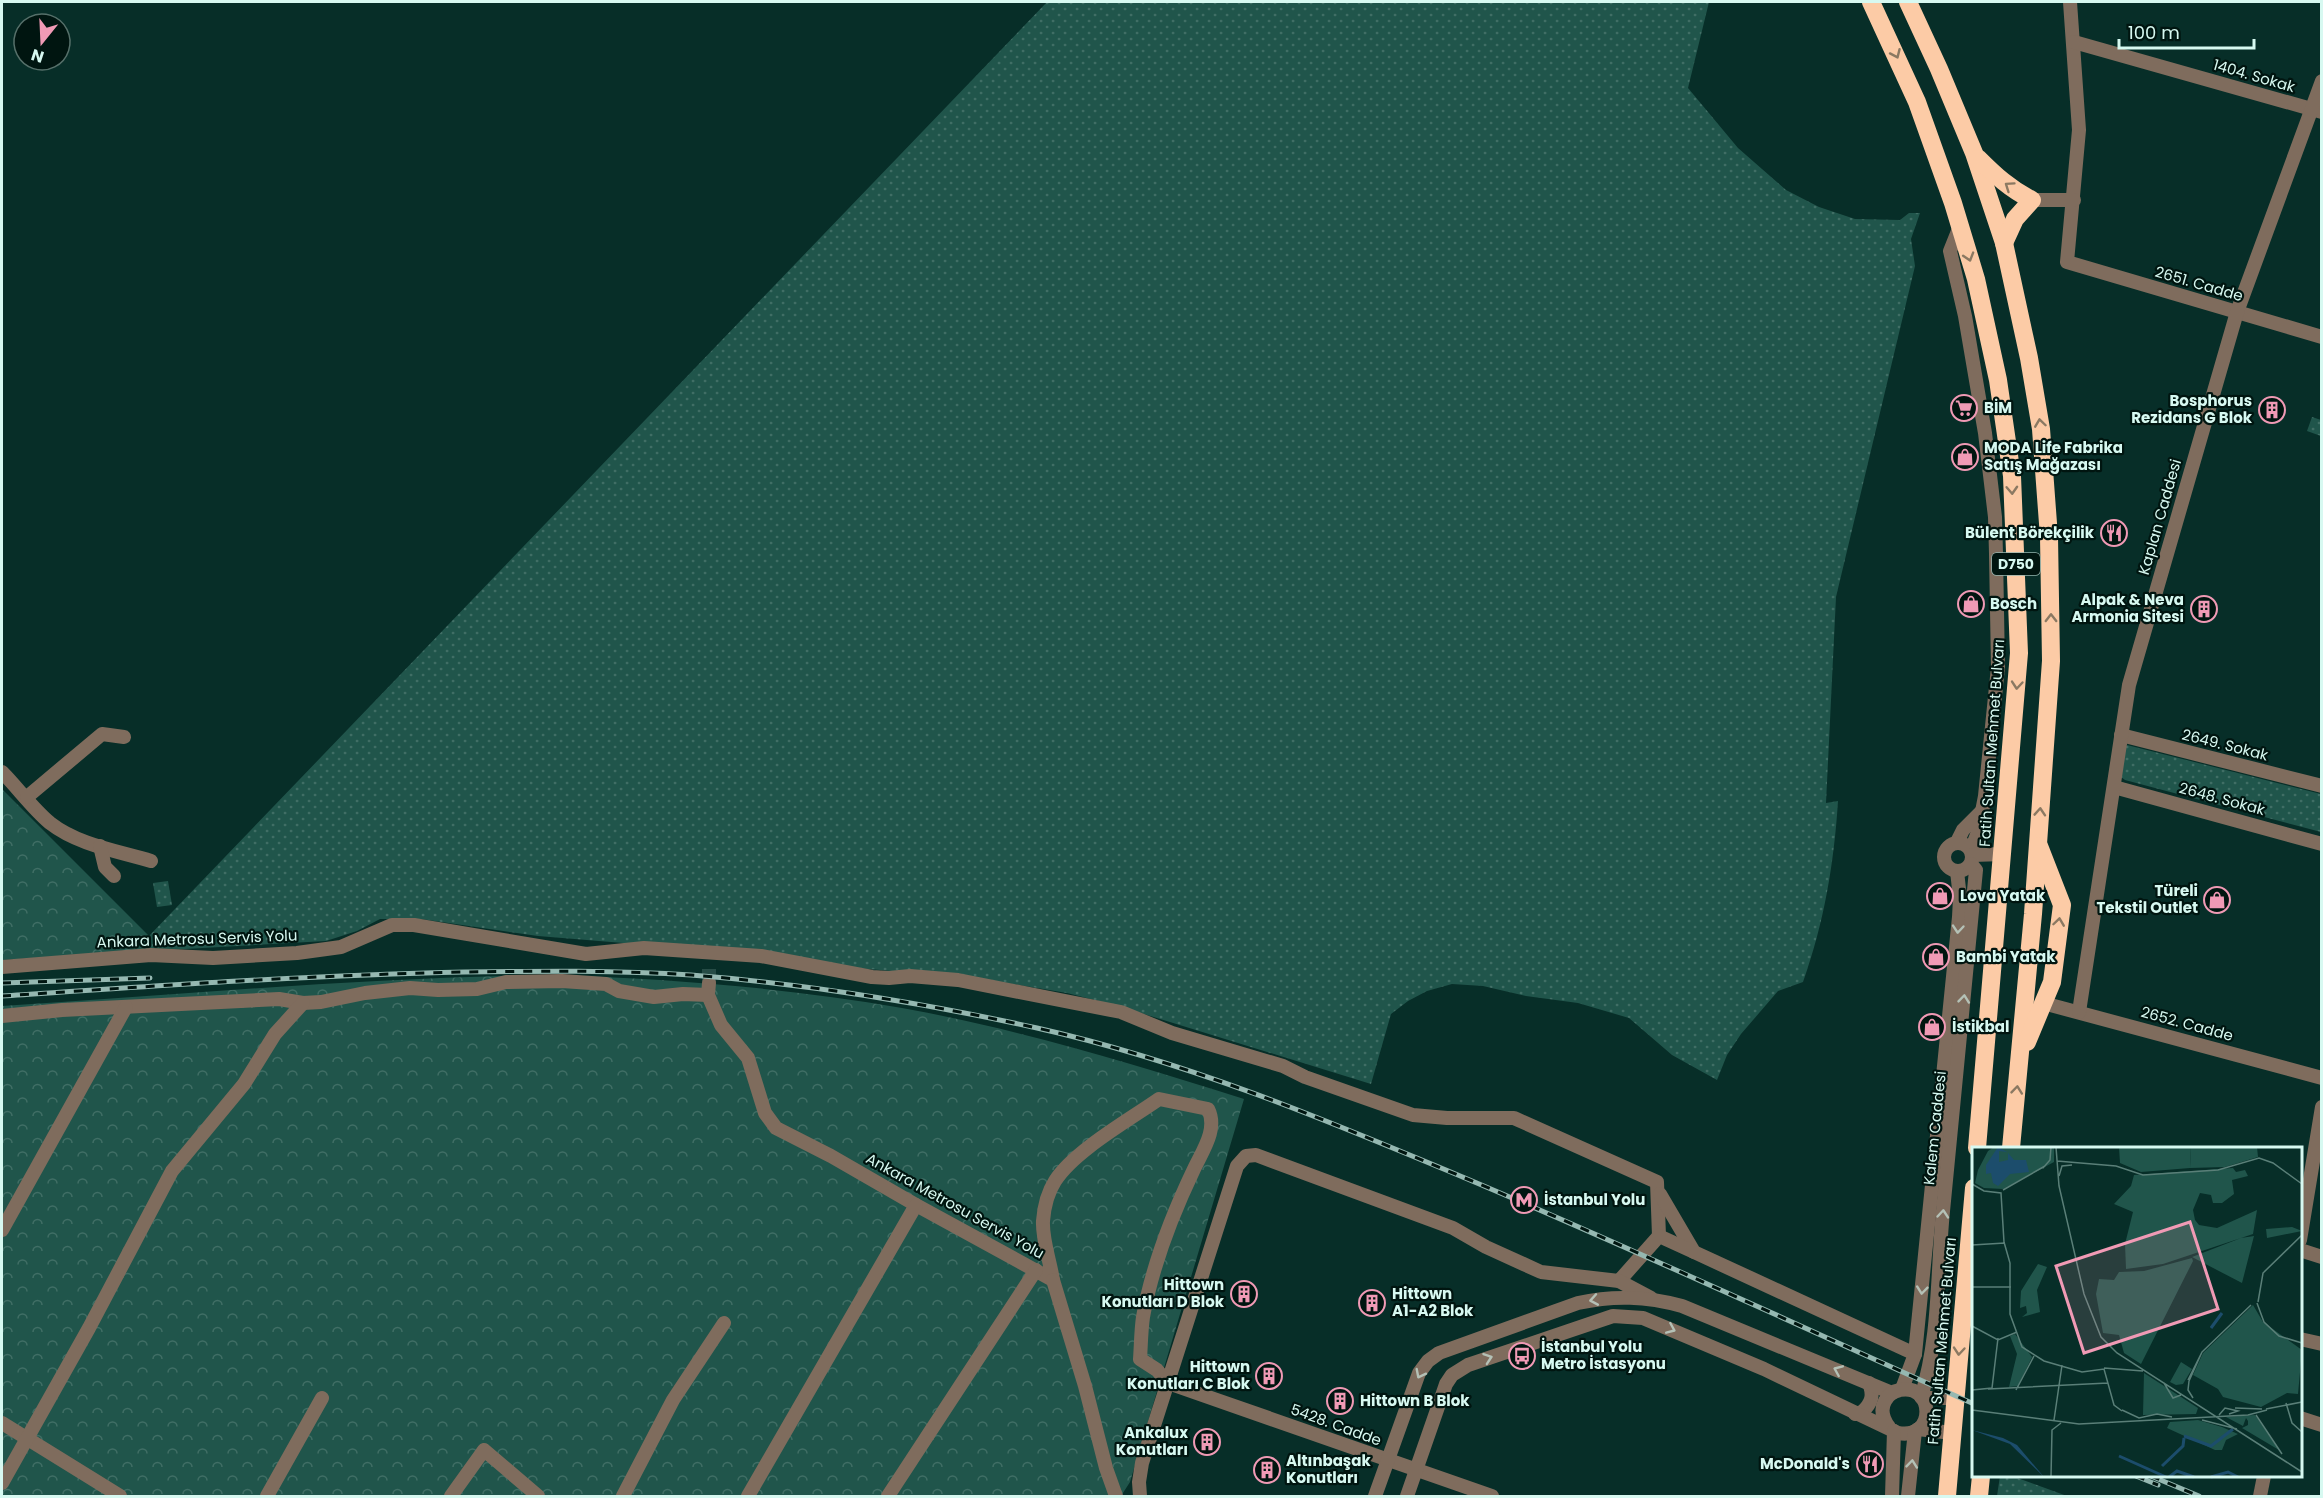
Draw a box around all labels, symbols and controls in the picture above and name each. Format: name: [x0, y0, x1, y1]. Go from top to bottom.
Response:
north arrow: [12, 12, 72, 72]
scale bar: [2119, 12, 2254, 50]
text: 100 m: [2128, 20, 2180, 45]
text: N: [28, 43, 47, 69]
one-way arrow: [1889, 48, 1901, 59]
street label: 1404. Sokak: [2211, 54, 2298, 97]
one-way arrow: [2004, 182, 2015, 193]
one-way arrow: [1962, 251, 1974, 262]
street label: 2651. Cadde: [2153, 261, 2246, 306]
place label: Bosphorus Rezidans G Blok: [2131, 390, 2253, 428]
supermarket icon: BİM: [1949, 393, 1979, 423]
building icon: Bosphorus Rezidans G Blok: [2257, 395, 2287, 425]
place label: BİM: [1984, 397, 2012, 418]
one-way arrow: [2034, 418, 2046, 428]
place label: MODA Life Fabrika Satış Mağazası: [1984, 437, 2123, 475]
shop icon: MODA Life Fabrika Satış Mağazası: [1950, 442, 1980, 472]
street label: Kaplan Caddesi: [2133, 457, 2186, 577]
one-way arrow: [2006, 485, 2019, 494]
restaurant icon: Bülent Börekçilik: [2099, 518, 2129, 548]
place label: Bülent Börekçilik: [1965, 522, 2095, 543]
road number: D750: [1992, 553, 2040, 575]
shop icon: Bosch: [1956, 589, 1986, 619]
place label: Alpak & Neva Armonia Sitesi: [2071, 589, 2184, 627]
place label: Bosch: [1990, 593, 2037, 614]
building icon: Alpak & Neva Armonia Sitesi: [2189, 594, 2219, 624]
one-way arrow: [2045, 613, 2057, 622]
street label: Fatih Sultan Mehmet Bulvarı: [1974, 638, 2009, 848]
one-way arrow: [2010, 680, 2023, 689]
street label: 2649. Sokak: [2180, 724, 2271, 765]
street label: 2648. Sokak: [2177, 777, 2268, 820]
one-way arrow: [2033, 808, 2046, 817]
place label: Türeli Tekstil Outlet: [2096, 880, 2198, 918]
shop icon: Lova Yatak: [1925, 881, 1955, 911]
place label: Lova Yatak: [1960, 885, 2046, 906]
shop icon: Türeli Tekstil Outlet: [2202, 885, 2232, 915]
one-way arrow: [2053, 918, 2065, 927]
street label: Ankara Metrosu Servis Yolu: [96, 925, 298, 952]
one-way arrow: [1952, 925, 1965, 934]
shop icon: Bambi Yatak: [1921, 942, 1951, 972]
place label: Bambi Yatak: [1956, 946, 2056, 967]
one-way arrow: [1957, 994, 1969, 1004]
street label: 2652. Cadde: [2139, 1001, 2236, 1046]
shop icon: İstikbal: [1917, 1012, 1947, 1042]
place label: İstikbal: [1952, 1016, 2009, 1037]
street label: Kalem Caddesi: [1918, 1070, 1951, 1186]
one-way arrow: [2010, 1086, 2023, 1095]
inset map: [1972, 1147, 2302, 1477]
street label: Ankara Metrosu Servis Yolu: [862, 1148, 1048, 1263]
metro station icon: İstanbul Yolu: [1509, 1185, 1539, 1215]
place label: İstanbul Yolu: [1544, 1189, 1645, 1210]
one-way arrow: [1936, 1209, 1949, 1218]
street label: Fatih Sultan Mehmet Bulvarı: [1922, 1236, 1961, 1446]
place label: Hittown Konutları D Blok: [1101, 1274, 1225, 1312]
building icon: Hittown Konutları D Blok: [1229, 1279, 1259, 1309]
place label: Hittown A1-A2 Blok: [1392, 1283, 1474, 1321]
one-way arrow: [1916, 1286, 1929, 1295]
building icon: Hittown A1-A2 Blok: [1357, 1288, 1387, 1318]
one-way arrow: [1590, 1293, 1600, 1306]
one-way arrow: [1665, 1322, 1676, 1334]
place label: İstanbul Yolu Metro İstasyonu: [1541, 1336, 1666, 1374]
bus stop icon: İstanbul Yolu Metro İstasyonu: [1507, 1341, 1537, 1371]
one-way arrow: [1953, 1347, 1966, 1356]
one-way arrow: [1482, 1353, 1493, 1366]
place label: Hittown Konutları C Blok: [1127, 1356, 1251, 1394]
building icon: Hittown Konutları C Blok: [1254, 1361, 1284, 1391]
one-way arrow: [1834, 1365, 1845, 1377]
one-way arrow: [1415, 1367, 1427, 1378]
building icon: Hittown B Blok: [1325, 1386, 1355, 1416]
place label: Hittown B Blok: [1360, 1390, 1470, 1411]
street label: 5428. Cadde: [1288, 1398, 1385, 1451]
place label: Ankalux Konutları: [1116, 1422, 1188, 1460]
building icon: Ankalux Konutları: [1192, 1427, 1222, 1457]
restaurant icon: McDonald's: [1855, 1449, 1885, 1479]
place label: Altınbaşak Konutları: [1286, 1450, 1371, 1488]
place label: McDonald's: [1760, 1453, 1850, 1474]
building icon: Altınbaşak Konutları: [1252, 1455, 1282, 1485]
one-way arrow: [1905, 1459, 1917, 1468]

